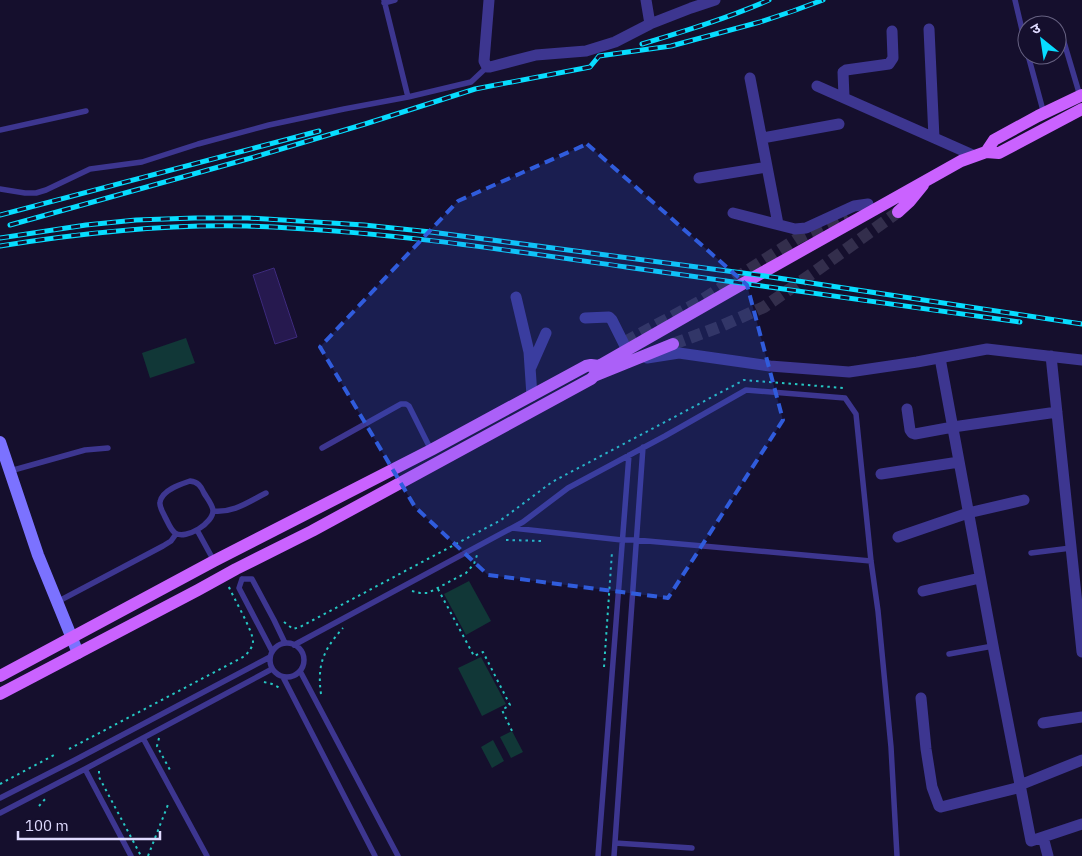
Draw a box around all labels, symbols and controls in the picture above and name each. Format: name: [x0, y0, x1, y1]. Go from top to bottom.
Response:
north arrow: [1017, 15, 1067, 65]
text: उ: [1027, 18, 1044, 39]
scale bar: [18, 808, 160, 840]
text: 100 m: [25, 816, 69, 835]

